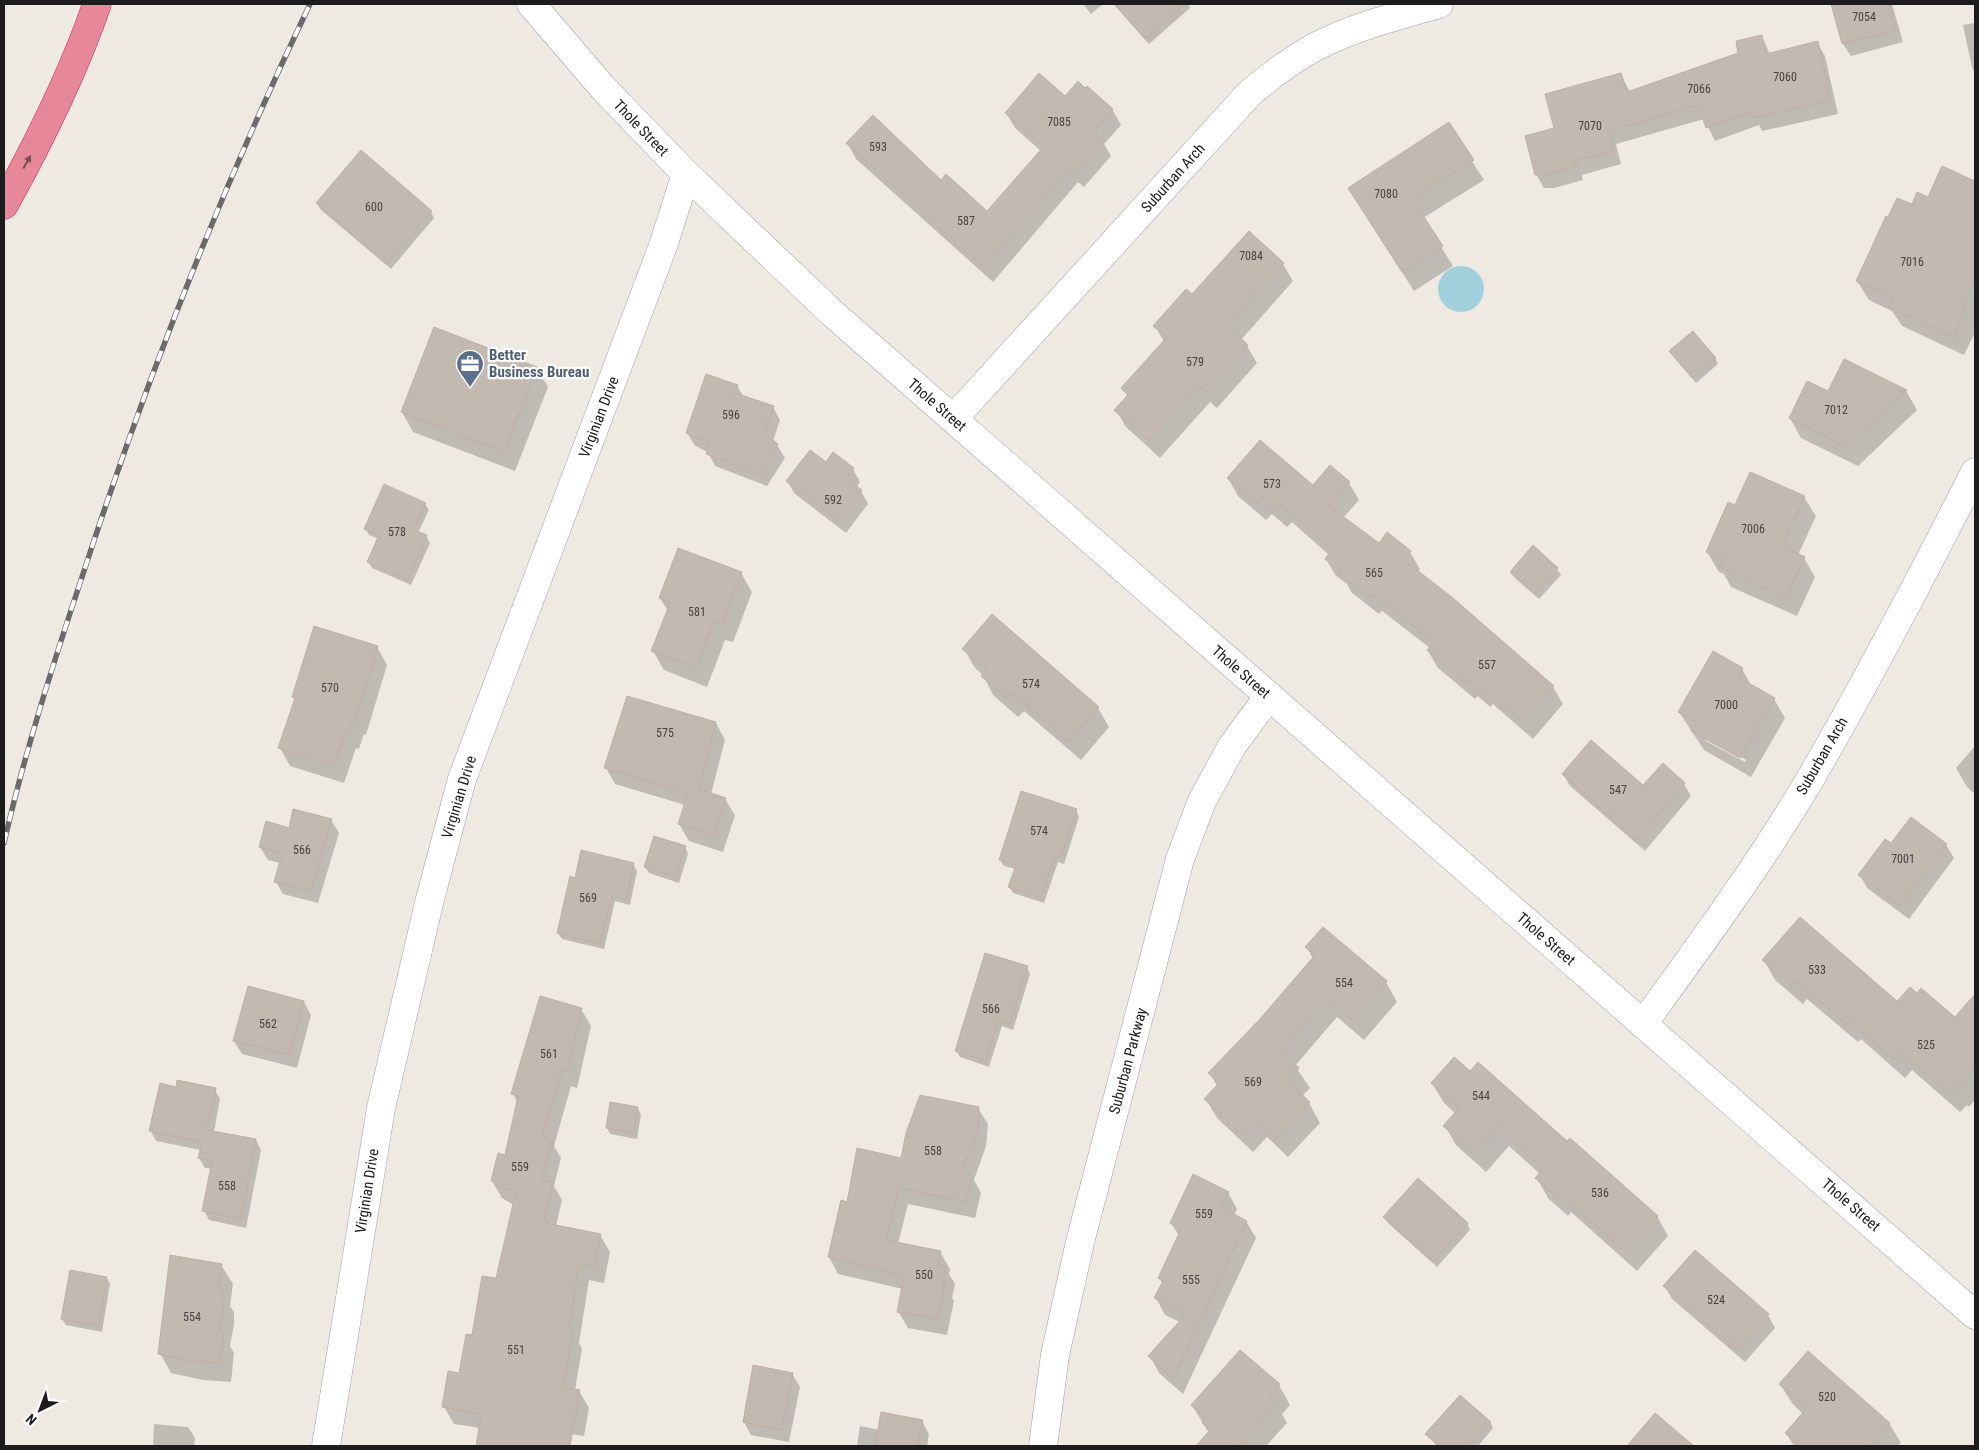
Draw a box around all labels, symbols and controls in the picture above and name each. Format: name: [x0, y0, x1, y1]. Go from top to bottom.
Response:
house number: 7054: [1852, 10, 1876, 24]
house number: 7060: [1773, 70, 1797, 84]
house number: 7066: [1687, 82, 1711, 96]
street label: Thole Street: [610, 96, 672, 160]
house number: 7085: [1047, 115, 1071, 129]
house number: 7070: [1578, 119, 1602, 133]
house number: 593: [869, 140, 887, 154]
street label: Suburban Arch: [1137, 140, 1209, 216]
one-way arrow: [23, 156, 32, 169]
house number: 7080: [1374, 187, 1398, 201]
house number: 600: [365, 200, 383, 214]
house number: 587: [957, 214, 975, 228]
house number: 7084: [1239, 249, 1263, 263]
house number: 7016: [1900, 255, 1924, 269]
place label: Better Business Bureau: [489, 346, 589, 381]
office icon: Better Business Bureau: [455, 349, 485, 388]
house number: 579: [1186, 355, 1204, 369]
street label: Virginian Drive: [575, 374, 623, 460]
street label: Thole Street: [904, 375, 970, 435]
house number: 7012: [1824, 403, 1848, 417]
house number: 596: [722, 408, 740, 422]
house number: 573: [1263, 477, 1281, 491]
house number: 592: [824, 493, 842, 507]
house number: 7006: [1741, 522, 1765, 536]
house number: 578: [388, 525, 406, 539]
house number: 565: [1365, 566, 1383, 580]
house number: 581: [688, 605, 706, 619]
street label: Thole Street: [1208, 642, 1274, 702]
house number: 557: [1478, 658, 1496, 672]
house number: 574: [1022, 677, 1040, 691]
house number: 570: [321, 681, 339, 695]
house number: 7000: [1714, 698, 1738, 712]
street label: Suburban Arch: [1793, 714, 1851, 798]
house number: 575: [656, 726, 674, 740]
street label: Virginian Drive: [438, 753, 480, 841]
house number: 547: [1609, 783, 1627, 797]
house number: 574: [1030, 824, 1048, 838]
house number: 566: [293, 843, 311, 857]
house number: 7001: [1891, 852, 1915, 866]
house number: 569: [579, 891, 597, 905]
street label: Thole Street: [1513, 909, 1579, 969]
house number: 533: [1808, 963, 1826, 977]
house number: 554: [1335, 976, 1353, 990]
house number: 566: [982, 1002, 1000, 1016]
street label: Suburban Parkway: [1105, 1006, 1151, 1116]
house number: 562: [259, 1017, 277, 1031]
house number: 525: [1917, 1038, 1935, 1052]
house number: 561: [540, 1047, 558, 1061]
house number: 569: [1244, 1075, 1262, 1089]
house number: 544: [1472, 1089, 1490, 1103]
house number: 558: [924, 1144, 942, 1158]
street label: Virginian Drive: [351, 1147, 383, 1235]
house number: 559: [511, 1160, 529, 1174]
street label: Thole Street: [1818, 1175, 1884, 1235]
house number: 558: [218, 1179, 236, 1193]
house number: 536: [1591, 1186, 1609, 1200]
house number: 559: [1195, 1207, 1213, 1221]
house number: 550: [915, 1268, 933, 1282]
house number: 555: [1182, 1273, 1200, 1287]
house number: 524: [1707, 1293, 1725, 1307]
house number: 554: [183, 1310, 201, 1324]
house number: 551: [507, 1343, 525, 1357]
north arrow: [15, 1385, 65, 1435]
house number: 520: [1818, 1390, 1836, 1404]
text: N: [23, 1411, 40, 1428]

